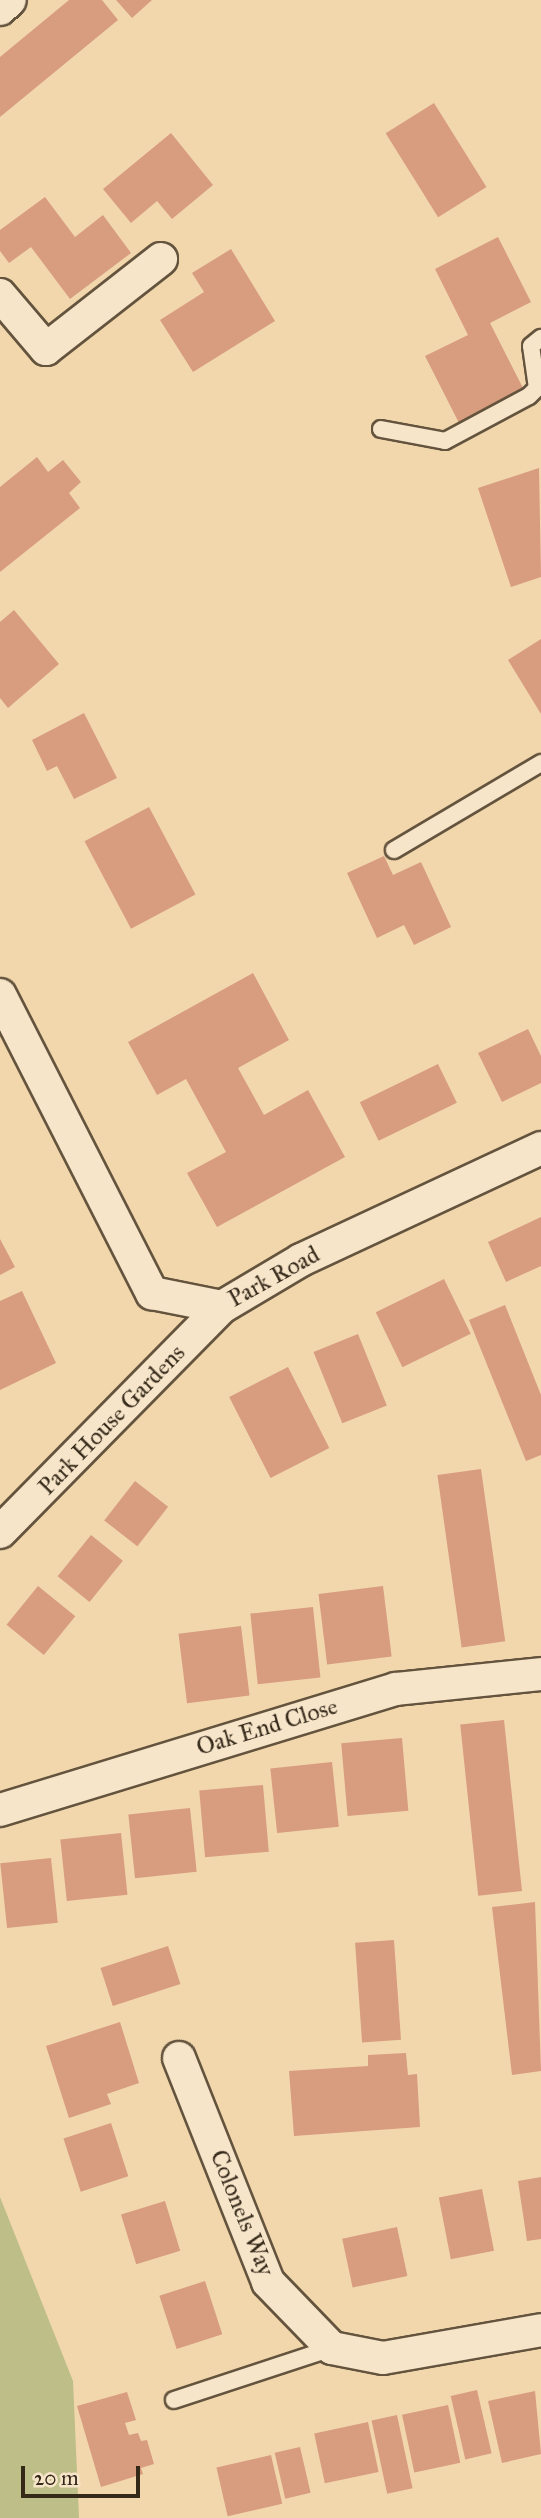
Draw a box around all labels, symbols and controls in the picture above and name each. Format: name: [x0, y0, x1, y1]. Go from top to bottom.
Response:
street label: Park Road: [223, 1240, 325, 1314]
street label: Park House Gardens: [33, 1339, 191, 1501]
street label: Oak End Close: [193, 1692, 341, 1762]
street label: Colonels Way: [204, 2146, 280, 2280]
scale bar: [24, 2452, 144, 2496]
text: 20 m: [34, 2465, 79, 2491]

